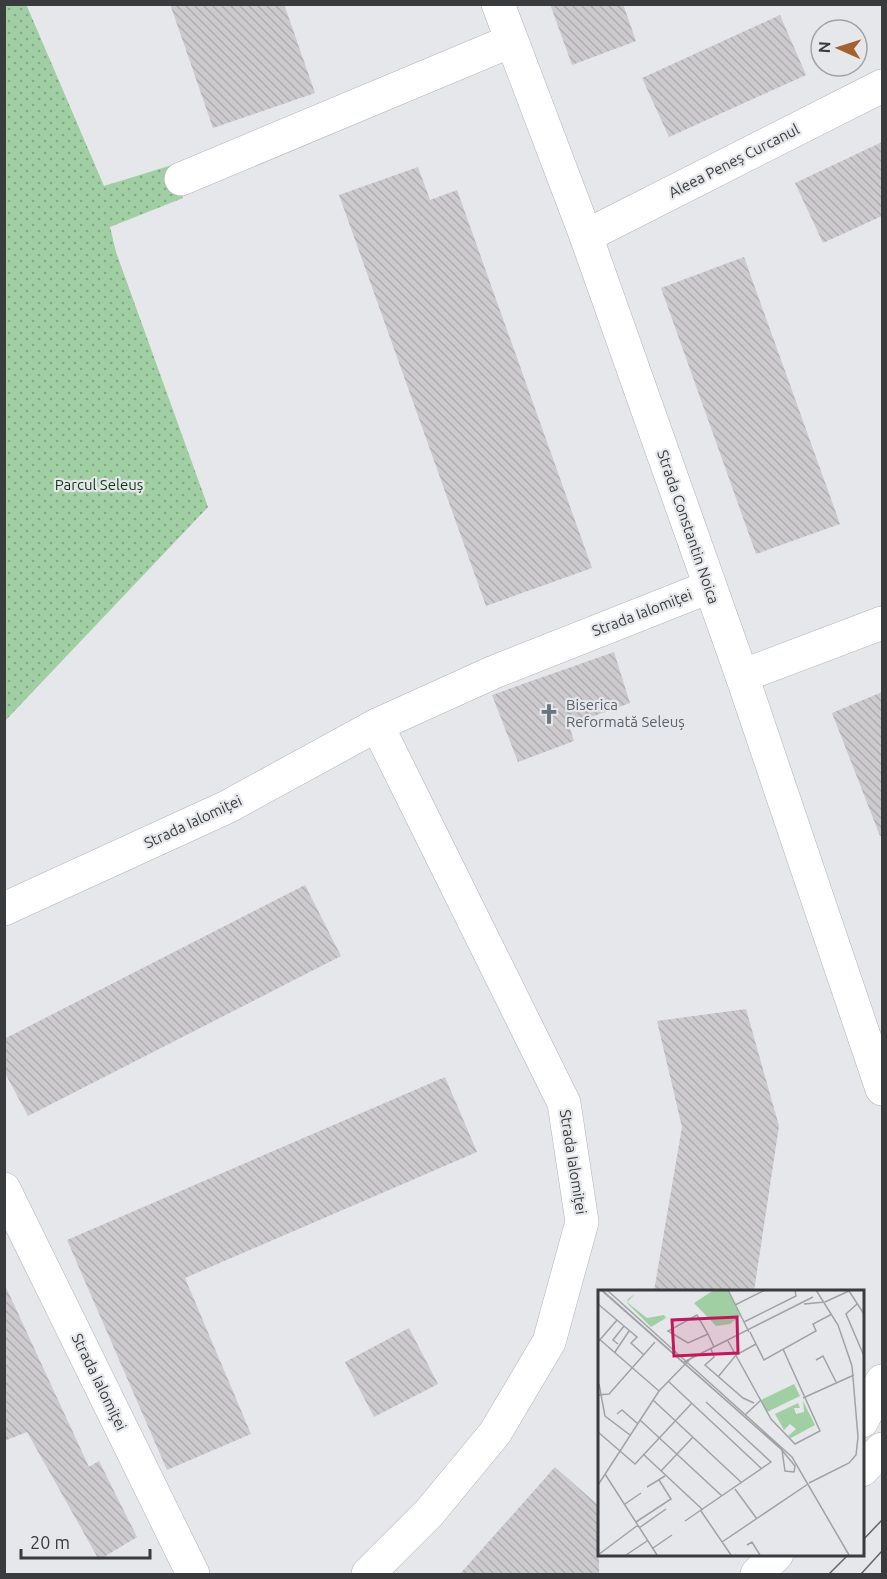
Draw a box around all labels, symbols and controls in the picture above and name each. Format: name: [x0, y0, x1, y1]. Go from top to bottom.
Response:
north arrow: [809, 18, 869, 78]
text: N: [815, 41, 833, 54]
street label: Aleea Peneș Curcanul: [666, 120, 802, 201]
street label: Strada Constantin Noica: [654, 448, 723, 606]
park label: Parcul Seleuș: [55, 476, 143, 493]
street label: Strada Ialomiței: [589, 586, 694, 639]
place label: Biserica Reformată Seleuș: [566, 696, 685, 730]
church icon: Biserica Reformată Seleuș: [537, 702, 561, 726]
street label: Strada Ialomiței: [141, 792, 244, 852]
street label: Strada Ialomiței: [557, 1108, 590, 1215]
inset map: [598, 1290, 863, 1555]
street label: Strada Ialomiței: [69, 1331, 130, 1433]
scale bar: [21, 1522, 150, 1560]
text: 20 m: [30, 1532, 70, 1552]

